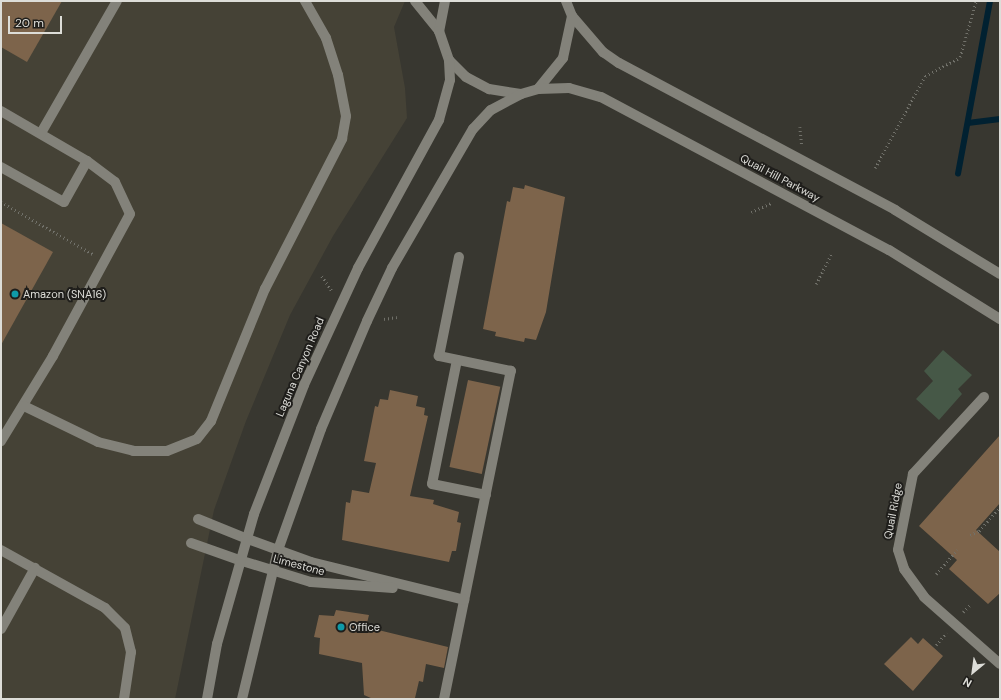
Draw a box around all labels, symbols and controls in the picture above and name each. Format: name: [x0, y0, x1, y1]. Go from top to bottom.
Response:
scale bar: [10, 8, 64, 34]
text: 20 m: [15, 15, 44, 31]
street label: Quail Hill Parkway: [738, 151, 822, 205]
place label: Amazon (SNA16): [23, 287, 106, 301]
marker: Amazon (SNA16): [10, 289, 20, 299]
street label: Laguna Canyon Road: [273, 315, 327, 419]
street label: Quail Ridge: [881, 482, 905, 540]
street label: Limestone: [272, 552, 326, 578]
place label: Office: [349, 620, 380, 634]
marker: Office: [336, 622, 346, 632]
north arrow: [953, 652, 993, 692]
text: N: [960, 674, 974, 691]

